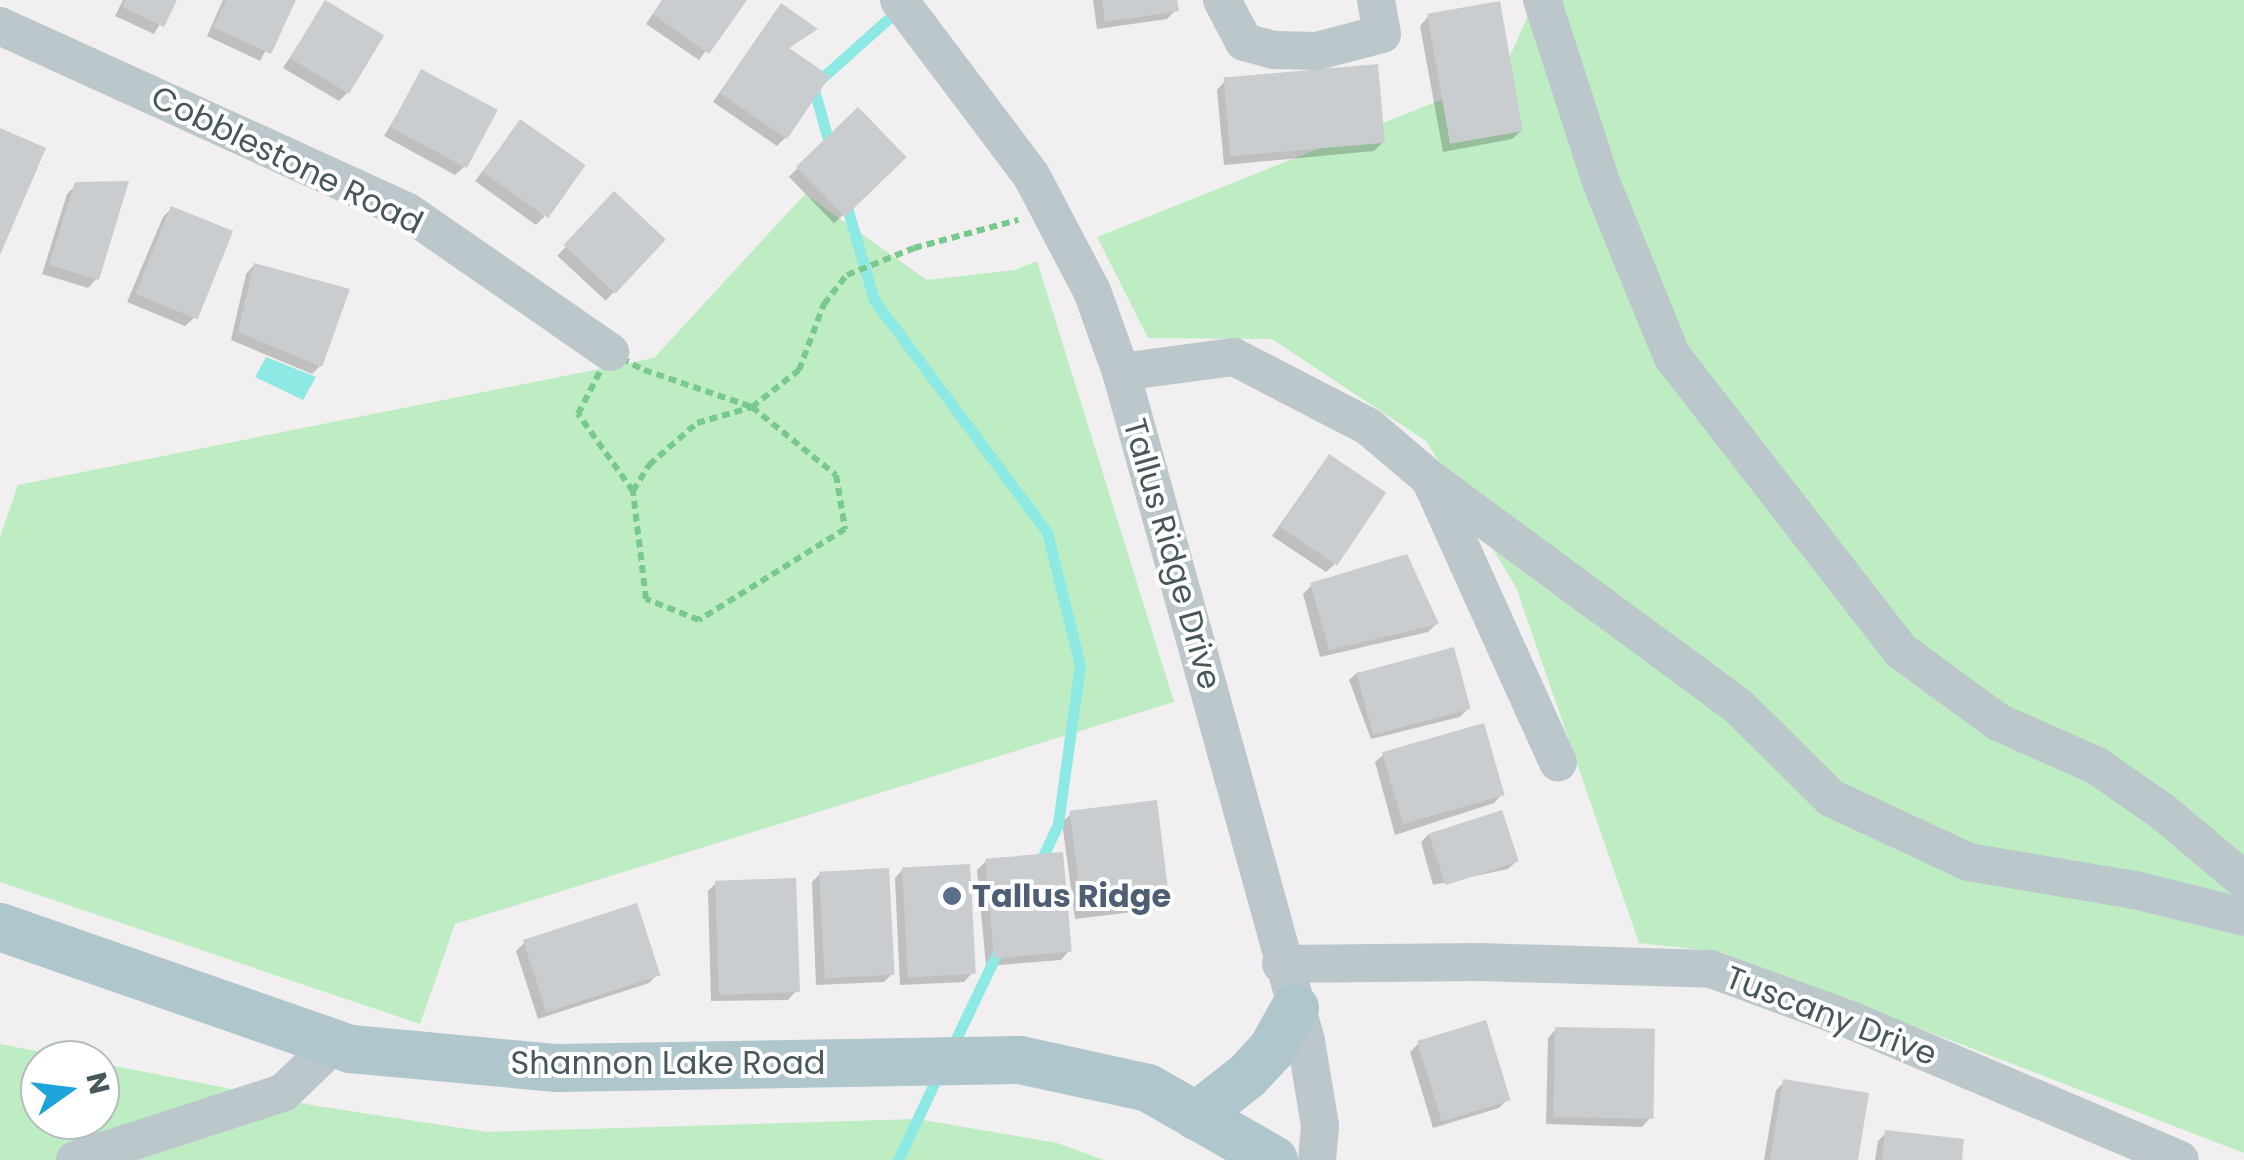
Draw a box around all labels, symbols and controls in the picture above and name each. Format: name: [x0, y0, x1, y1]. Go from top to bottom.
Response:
street label: Cobblestone Road: [145, 78, 429, 242]
street label: Tallus Ridge Drive: [1115, 414, 1229, 694]
place label: Tallus Ridge: [972, 877, 1171, 915]
marker: Tallus Ridge: [941, 885, 963, 907]
street label: Tuscany Drive: [1720, 958, 1942, 1074]
north arrow: [20, 1040, 120, 1140]
street label: Shannon Lake Road: [511, 1044, 825, 1082]
text: N: [76, 1068, 119, 1098]

